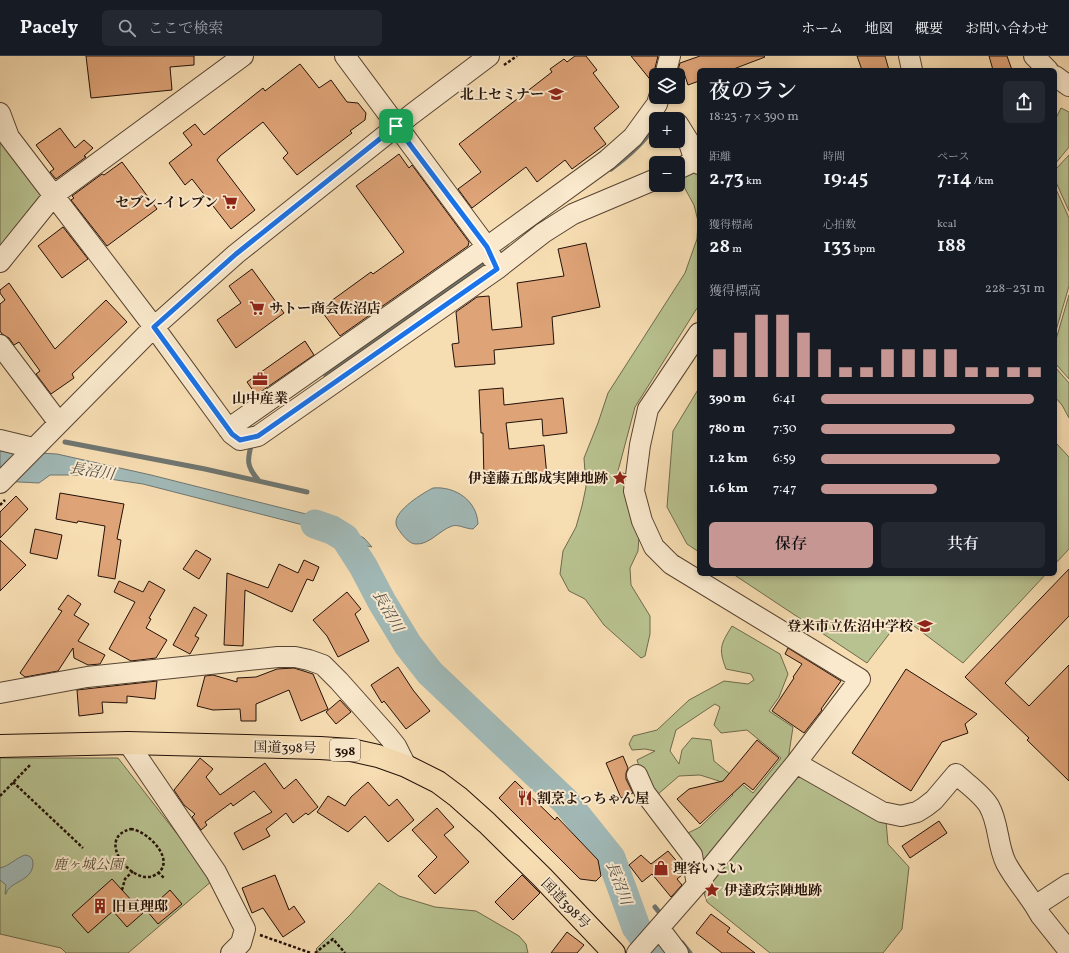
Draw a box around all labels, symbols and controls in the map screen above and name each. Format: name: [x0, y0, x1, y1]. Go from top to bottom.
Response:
search box: [102, 10, 382, 46]
text: Pacely: [20, 15, 78, 41]
icon: search: [116, 17, 138, 39]
text: ここで検索: [148, 19, 223, 40]
text: ホーム: [801, 20, 843, 39]
text: 地図: [865, 20, 893, 39]
text: 概要: [915, 20, 943, 39]
text: お問い合わせ: [965, 20, 1049, 39]
map controls: [649, 68, 685, 192]
button: layers: [649, 68, 685, 104]
text: 夜のラン: [709, 77, 797, 108]
button: share: [1003, 81, 1045, 123]
school or university icon: 北上セミナー: [547, 85, 565, 103]
place label: 北上セミナー: [460, 86, 544, 105]
text: 18:23 · 7 × 390 m: [709, 108, 799, 126]
pin: [379, 109, 413, 143]
button: +: [649, 112, 685, 148]
icon: arrive: [385, 115, 407, 137]
text: 距離: [709, 150, 731, 165]
text: 時間: [823, 150, 845, 165]
text: ペース: [937, 150, 969, 165]
button: −: [649, 156, 685, 192]
text: 2.73: [709, 165, 744, 193]
text: 19:45: [823, 165, 868, 193]
text: 7:14: [937, 165, 972, 193]
text: km: [744, 174, 762, 189]
text: /km: [972, 174, 994, 189]
supermarket icon: セブン-イレブン: [221, 193, 239, 211]
place label: セブン-イレブン: [115, 194, 218, 213]
text: kcal: [937, 217, 957, 232]
text: 獲得標高: [709, 218, 753, 233]
text: 心拍数: [823, 218, 856, 233]
text: 188: [937, 232, 966, 260]
text: 28: [709, 233, 730, 261]
text: 133: [823, 233, 851, 261]
text: m: [730, 242, 742, 257]
text: bpm: [851, 242, 876, 257]
text: 228–231 m: [985, 280, 1045, 298]
text: 獲得標高: [709, 283, 761, 301]
supermarket icon: サトー商会佐沼店: [248, 299, 266, 317]
place label: サトー商会佐沼店: [269, 300, 381, 319]
office icon: 山中産業: [251, 370, 269, 388]
place label: 山中産業: [232, 390, 288, 409]
text: 390 m: [709, 390, 746, 408]
text: 6:41: [773, 390, 795, 408]
text: 780 m: [709, 420, 745, 438]
text: 7:30: [773, 420, 797, 438]
text: 1.2 km: [709, 450, 748, 468]
text: 6:59: [773, 450, 795, 468]
water label: 長沼川: [68, 459, 118, 487]
place icon: 伊達藤五郎成実陣地跡: [611, 469, 629, 487]
place label: 伊達藤五郎成実陣地跡: [468, 470, 608, 489]
text: 1.6 km: [709, 480, 748, 498]
text: 7:47: [773, 480, 796, 498]
button: 保存: [709, 522, 873, 568]
button: 共有: [881, 522, 1045, 568]
water label: 長沼川: [366, 587, 408, 638]
school or university icon: 登米市立佐沼中学校: [916, 617, 934, 635]
place label: 登米市立佐沼中学校: [787, 618, 913, 637]
street label: 国道398号: [253, 738, 317, 759]
road number: 398: [330, 739, 360, 761]
restaurant icon: 割烹よっちゃん屋: [516, 789, 534, 807]
place label: 割烹よっちゃん屋: [537, 790, 649, 809]
park label: 鹿ヶ城公園: [53, 856, 125, 875]
water label: 長沼川: [600, 859, 636, 910]
shop icon: 理容いこい: [652, 859, 670, 877]
place label: 理容いこい: [673, 860, 743, 879]
street label: 国道398号: [536, 875, 594, 933]
place icon: 伊達政宗陣地跡: [703, 881, 721, 899]
place label: 伊達政宗陣地跡: [724, 882, 822, 901]
building icon: 旧亘理邸: [91, 897, 109, 915]
place label: 旧亘理邸: [112, 898, 168, 917]

